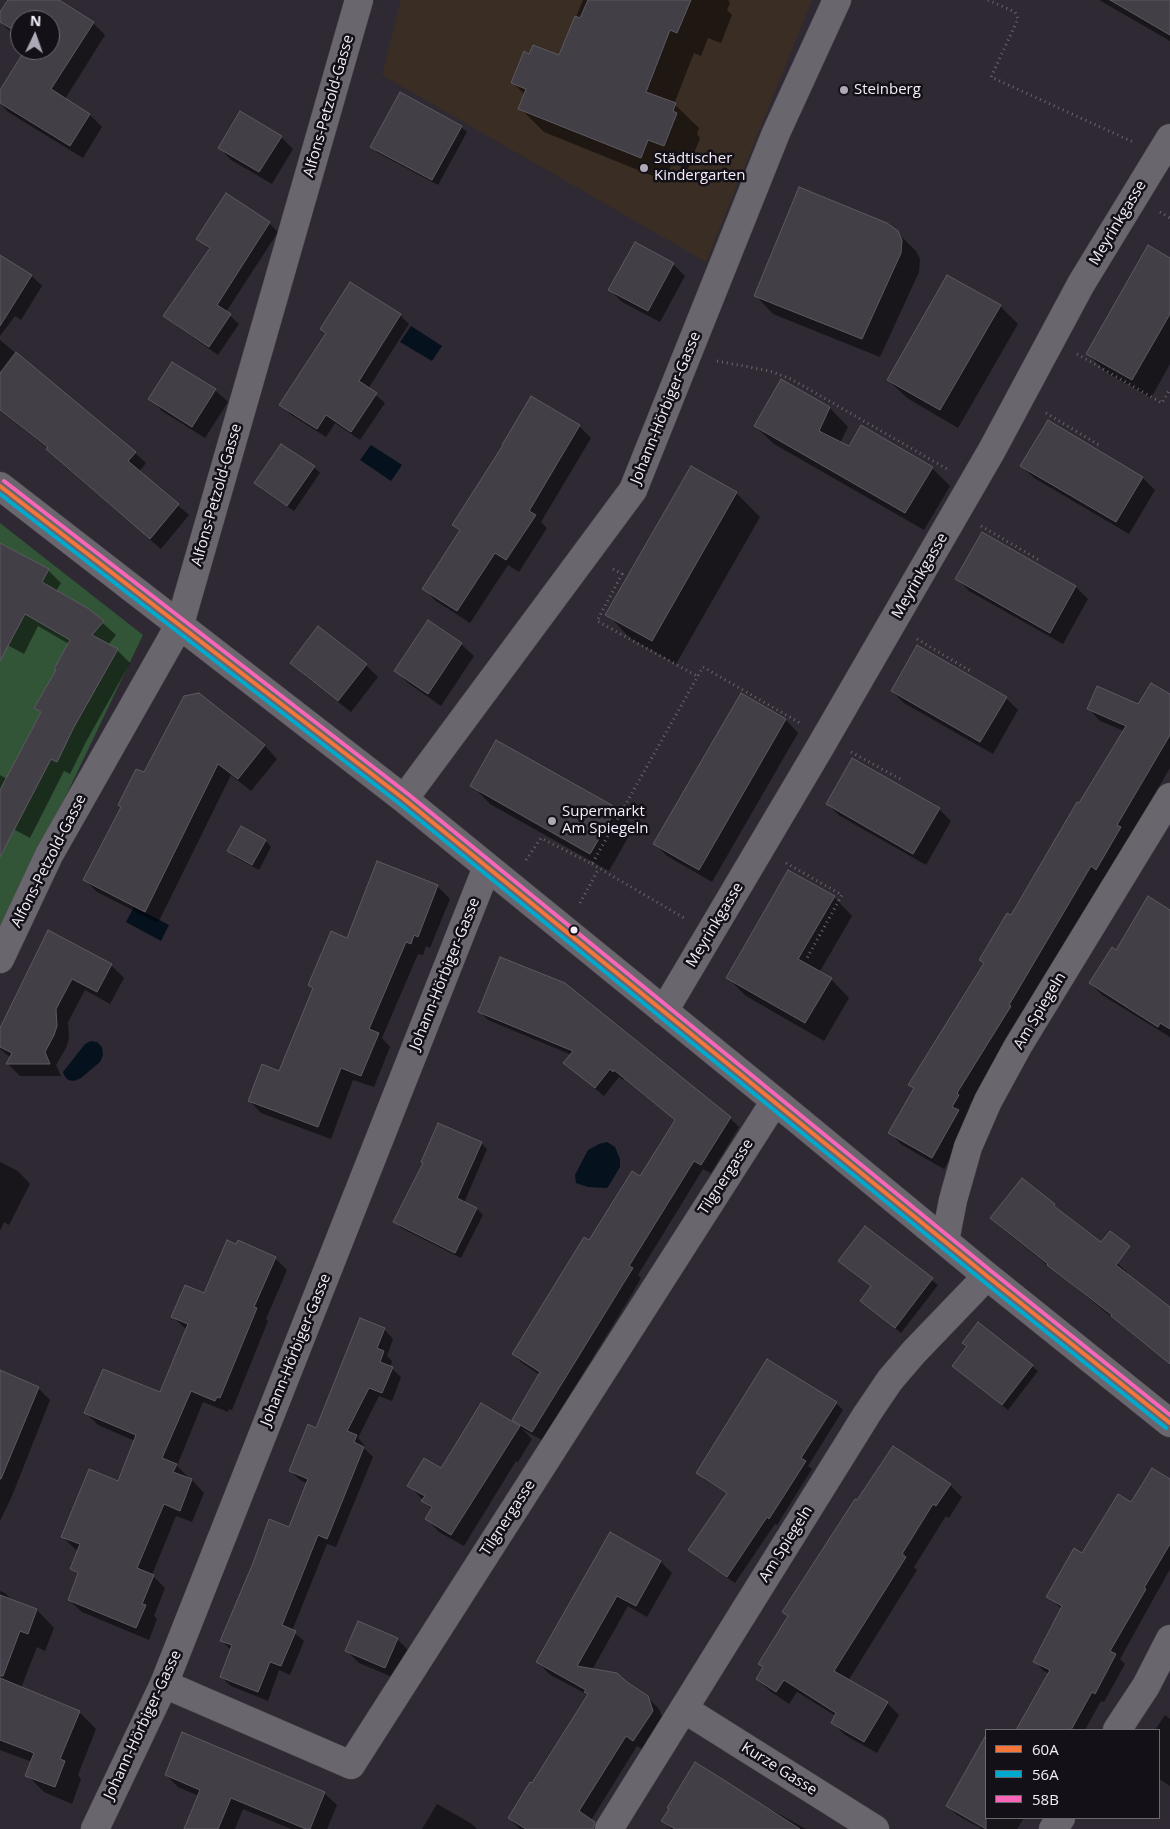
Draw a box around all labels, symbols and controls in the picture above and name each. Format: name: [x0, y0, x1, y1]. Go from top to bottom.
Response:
north arrow: [10, 10, 60, 60]
text: N: [30, 11, 42, 30]
street label: Alfons-Petzold-Gasse: [300, 33, 358, 179]
place label: Steinberg: [854, 81, 921, 99]
marker: Steinberg: [838, 84, 850, 96]
place label: Städtischer Kindergarten: [654, 150, 745, 185]
marker: Städtischer Kindergarten: [638, 162, 650, 174]
street label: Meyrinkgasse: [1086, 177, 1150, 269]
street label: Johann-Hörbiger-Gasse: [627, 329, 705, 487]
street label: Alfons-Petzold-Gasse: [188, 422, 246, 568]
street label: Meyrinkgasse: [888, 530, 952, 622]
street label: Alfons-Petzold-Gasse: [8, 791, 90, 931]
place label: Supermarkt Am Spiegeln: [562, 803, 648, 838]
marker: Supermarkt Am Spiegeln: [546, 815, 558, 827]
street label: Meyrinkgasse: [683, 879, 747, 971]
street label: Johann-Hörbiger-Gasse: [406, 895, 484, 1053]
unlabelled marker: [569, 925, 579, 935]
street label: Am Spiegeln: [1010, 969, 1070, 1053]
street label: Tilgnergasse: [695, 1136, 757, 1218]
street label: Johann-Hörbiger-Gasse: [257, 1271, 335, 1429]
street label: Tilgnergasse: [477, 1477, 539, 1559]
street label: Am Spiegeln: [755, 1503, 817, 1585]
street label: Johann-Hörbiger-Gasse: [101, 1648, 185, 1802]
legend: [985, 1729, 1160, 1819]
street label: Kurze Gasse: [738, 1739, 820, 1799]
text: 60A: [1032, 1739, 1059, 1759]
text: 56A: [1032, 1764, 1059, 1784]
text: 58B: [1032, 1789, 1059, 1809]

